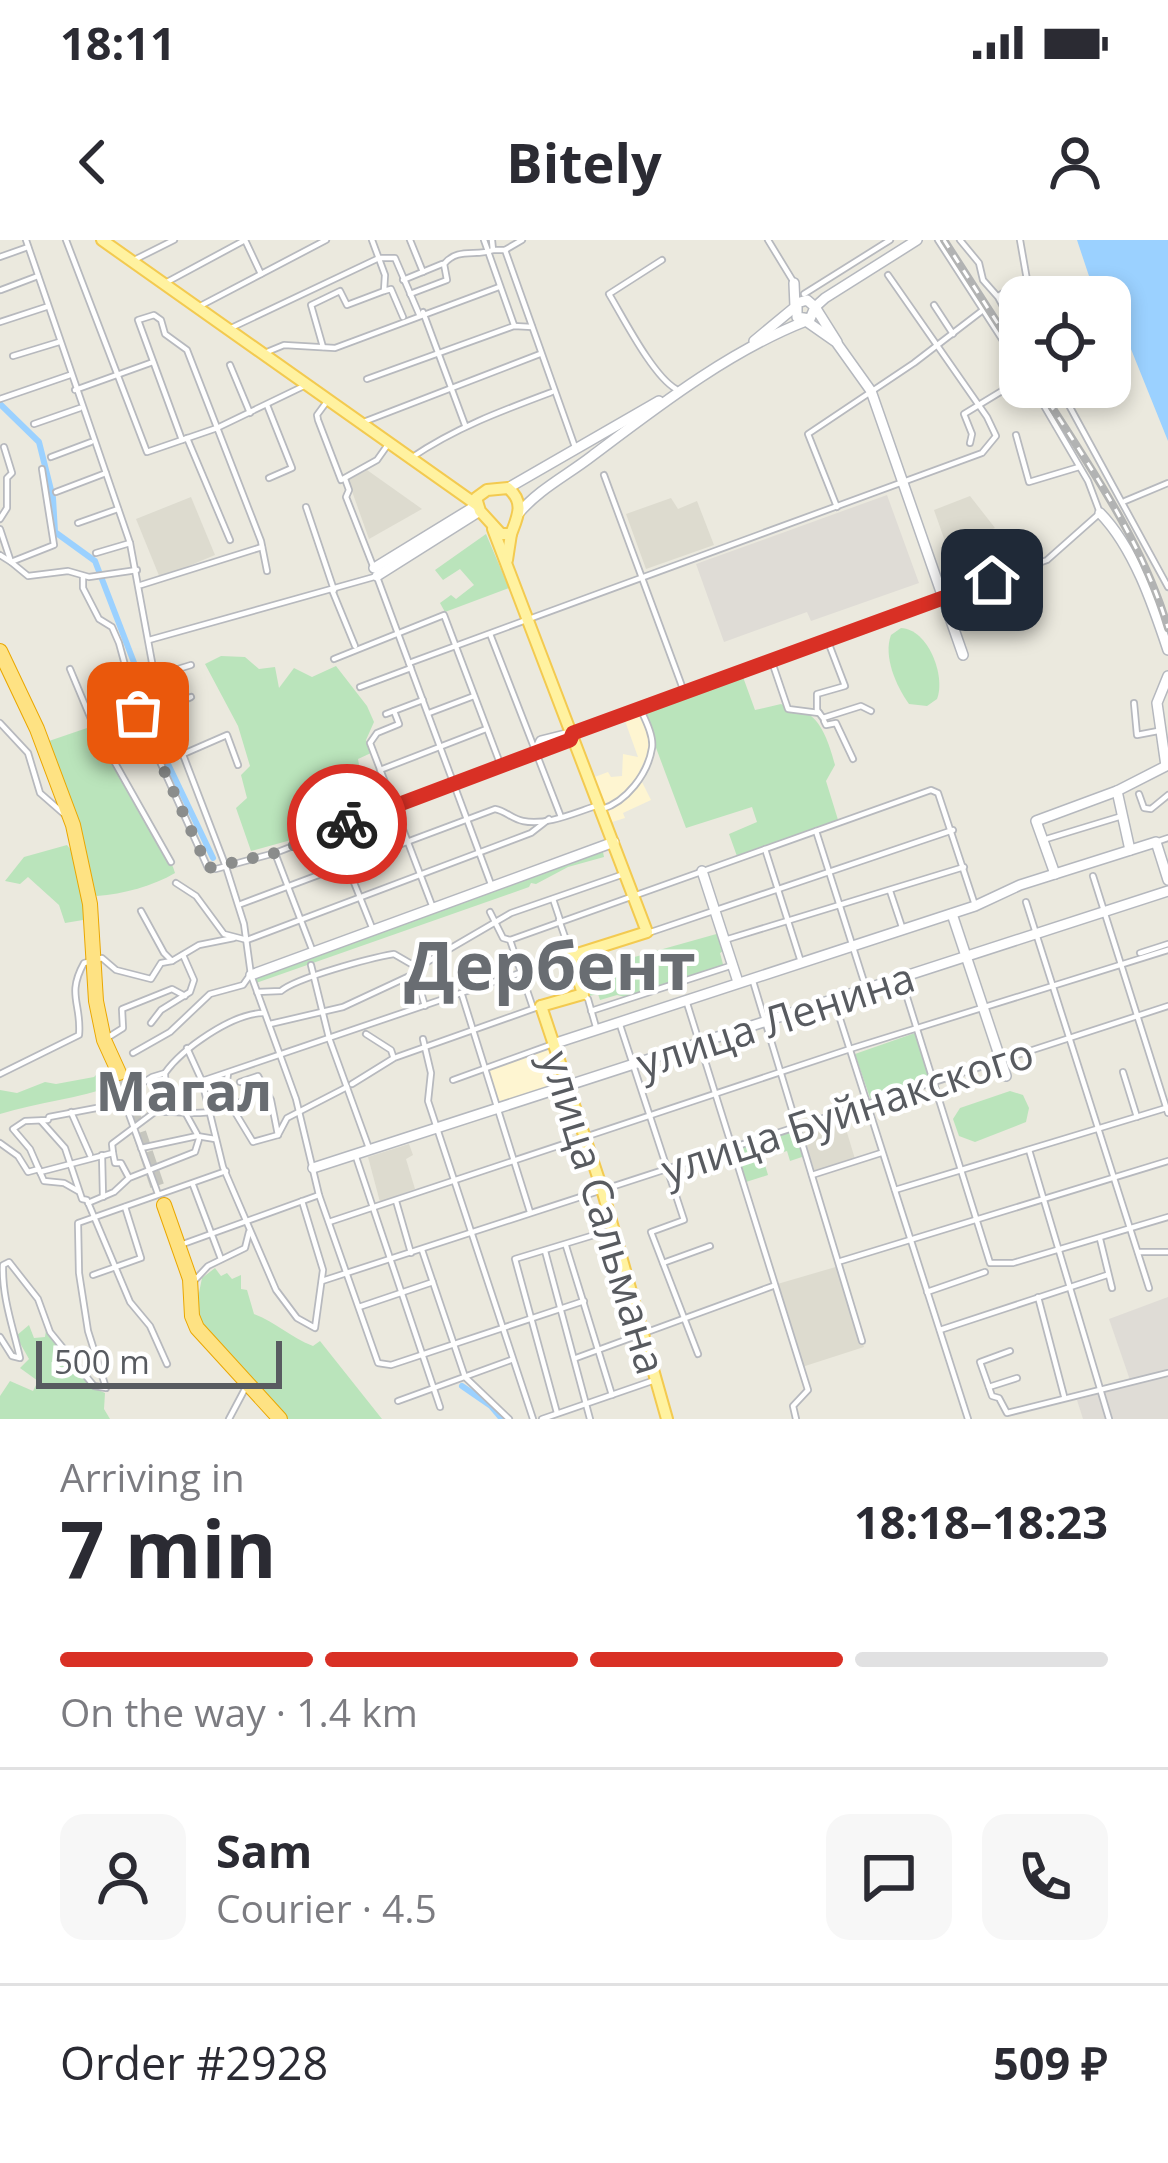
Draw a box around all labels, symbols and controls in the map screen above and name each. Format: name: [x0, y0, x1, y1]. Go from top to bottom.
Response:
text: 18:11: [60, 12, 176, 73]
text: Bitely: [506, 125, 662, 199]
icon: back: [60, 129, 126, 195]
icon: person: [1042, 129, 1108, 195]
map controls: [999, 276, 1131, 408]
button: locate: [999, 276, 1131, 408]
pin: [941, 529, 1043, 631]
icon: home: [959, 547, 1025, 613]
pin: [87, 662, 189, 764]
icon: bag: [105, 680, 171, 746]
courier: [287, 764, 407, 884]
icon: bike: [314, 791, 380, 857]
district label: Дербент: [404, 919, 696, 1009]
street label: улица Ленина: [629, 947, 921, 1091]
street label: улица Буйнакского: [654, 1023, 1040, 1197]
street label: улица Сальмана: [529, 1043, 681, 1381]
district label: Магал: [96, 1053, 272, 1127]
scale bar: [36, 1335, 282, 1388]
text: 500 m: [54, 1339, 150, 1384]
text: Arriving in: [60, 1450, 245, 1503]
text: 18:18–18:23: [854, 1491, 1108, 1552]
text: 7 min: [60, 1495, 277, 1601]
text: On the way · 1.4 km: [60, 1685, 418, 1738]
button: person: [60, 1814, 186, 1940]
button: chat: [826, 1814, 952, 1940]
button: phone: [982, 1814, 1108, 1940]
text: Sam: [216, 1820, 312, 1881]
text: Courier · 4.5: [216, 1881, 437, 1934]
text: Order #2928: [60, 2032, 328, 2093]
text: 509 ₽: [993, 2032, 1108, 2093]

